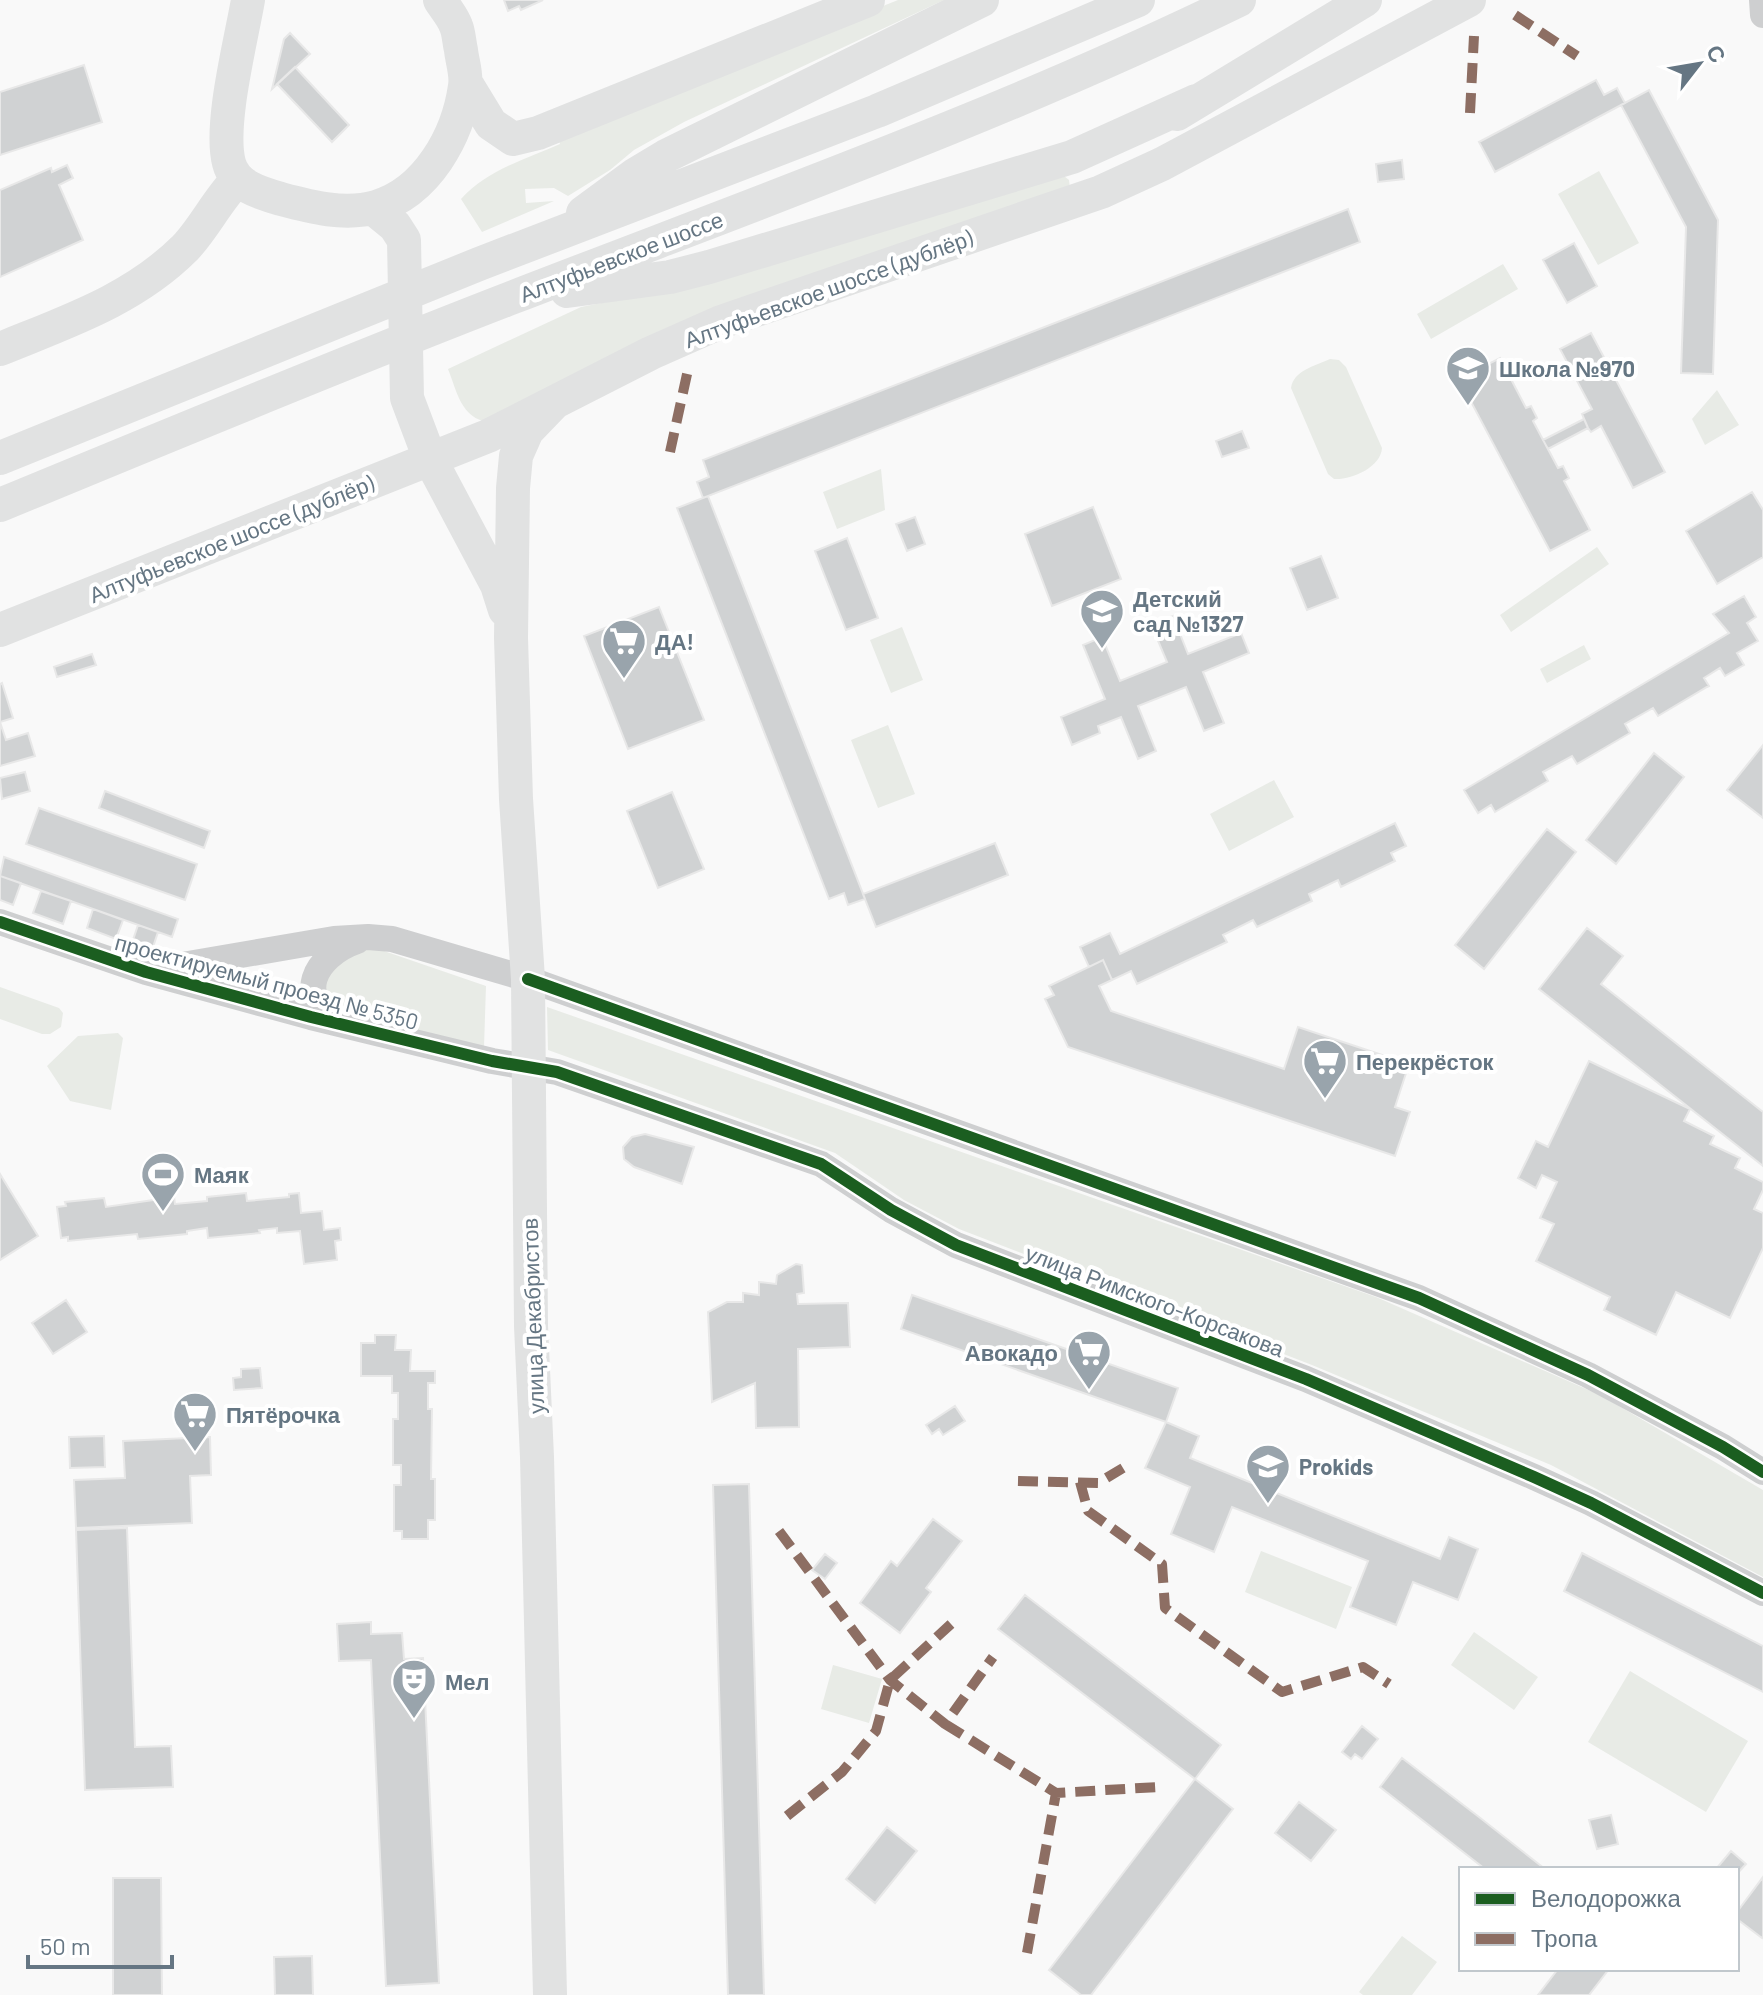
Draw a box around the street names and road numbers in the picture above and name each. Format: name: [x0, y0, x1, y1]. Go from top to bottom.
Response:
street label: Алтуфьевское шоссе: [516, 205, 727, 308]
street label: Алтуфьевское шоссе (дублёр): [680, 224, 976, 353]
street label: Алтуфьевское шоссе (дублёр): [85, 469, 378, 608]
street label: проектируемый проезд № 5350: [112, 928, 421, 1035]
street label: улица Декабристов: [516, 1217, 549, 1415]
street label: улица Римского-Корсакова: [1022, 1239, 1289, 1363]

